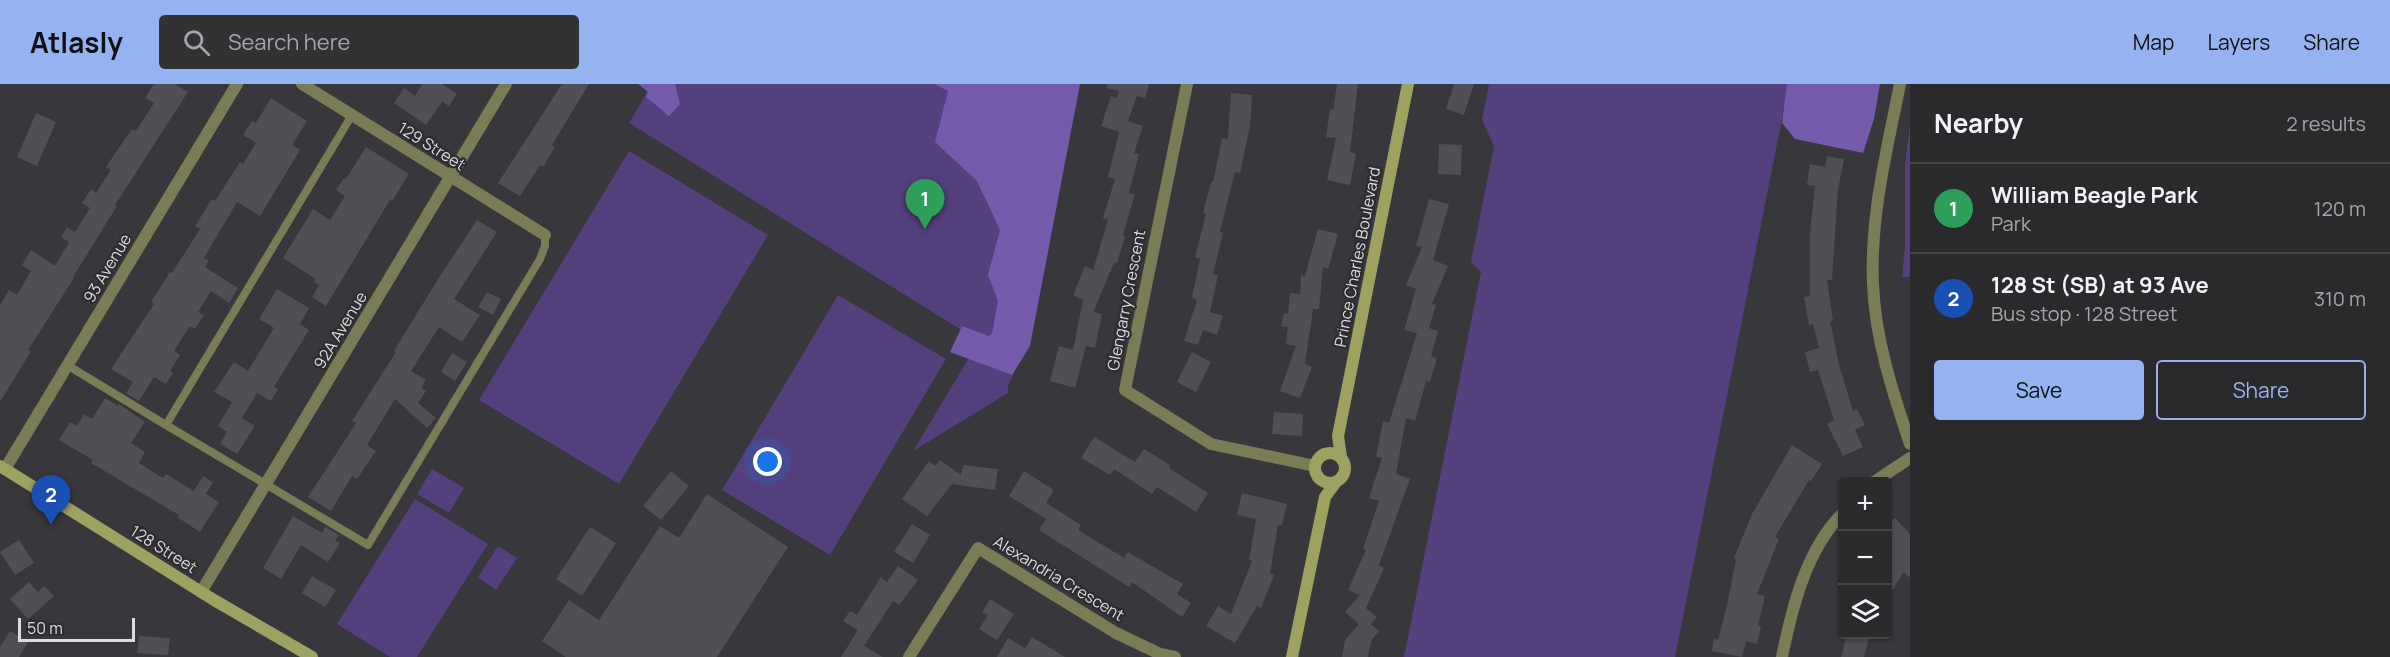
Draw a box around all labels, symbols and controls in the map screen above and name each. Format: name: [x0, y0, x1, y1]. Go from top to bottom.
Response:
search box: [159, 15, 579, 69]
text: Atlasly: [30, 23, 123, 61]
icon: search: [180, 26, 213, 59]
text: Search here: [228, 27, 350, 57]
text: Map: [2133, 28, 2174, 56]
text: Layers: [2207, 28, 2270, 56]
text: Share: [2303, 28, 2360, 56]
text: Nearby: [1934, 105, 2023, 141]
text: 2 results: [2286, 110, 2366, 137]
street label: 129 Street: [394, 117, 470, 175]
street label: Prince Charles Boulevard: [1329, 165, 1385, 349]
pin: 1: [906, 180, 944, 229]
text: William Beagle Park: [1991, 180, 2198, 210]
text: 1: [1949, 195, 1958, 222]
text: 120 m: [2314, 195, 2366, 222]
text: Park: [1991, 210, 2031, 237]
street label: Glengarry Crescent: [1102, 227, 1150, 373]
street label: 93 Avenue: [78, 229, 136, 307]
text: 128 St (SB) at 93 Ave: [1991, 270, 2209, 300]
text: 2: [1948, 285, 1959, 312]
text: 310 m: [2314, 285, 2366, 312]
street label: 92A Avenue: [308, 287, 372, 373]
text: Bus stop · 128 Street: [1991, 300, 2178, 327]
button: Save: [1934, 360, 2144, 420]
button: Share: [2156, 360, 2366, 420]
your location: [753, 447, 782, 476]
pin: 2: [32, 476, 70, 525]
map controls: [1838, 477, 1892, 639]
button: +: [1838, 477, 1892, 531]
street label: 128 Street: [126, 520, 202, 578]
street label: Alexandria Crescent: [990, 530, 1128, 626]
button: −: [1838, 531, 1892, 585]
button: layers: [1838, 585, 1892, 639]
scale bar: [18, 615, 135, 642]
text: 50 m: [27, 617, 63, 639]

